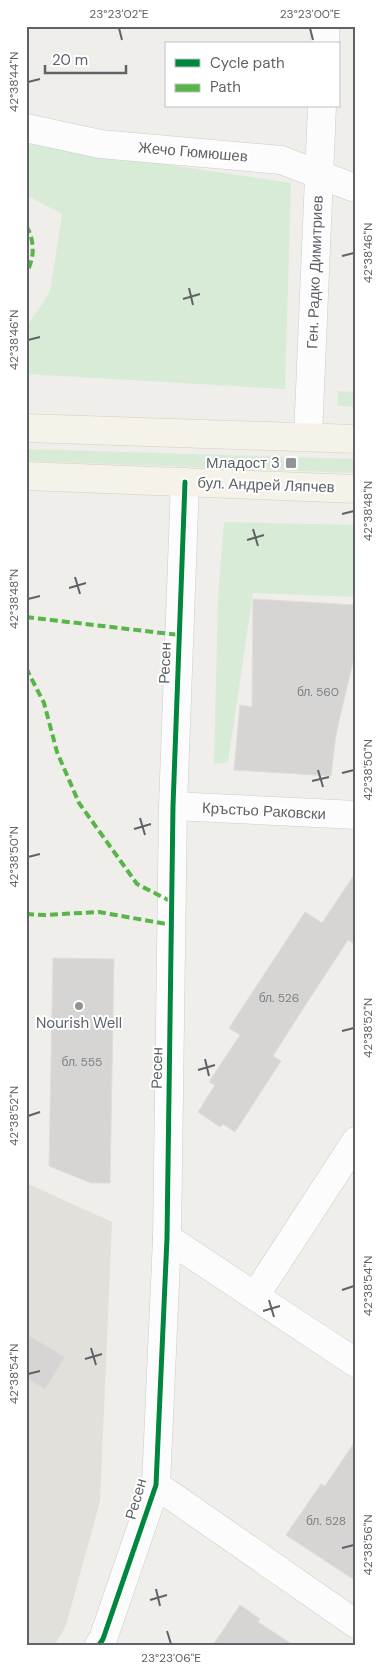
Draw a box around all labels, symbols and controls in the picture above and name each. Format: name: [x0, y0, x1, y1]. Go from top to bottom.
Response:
text: 23°23'02"E: [89, 6, 149, 22]
text: 23°23'00"E: [280, 6, 341, 22]
scale bar: [45, 42, 126, 74]
legend: [165, 42, 340, 108]
text: 20 m: [52, 50, 88, 70]
text: 42°38'44"N: [6, 52, 22, 112]
text: Cycle path: [210, 53, 285, 73]
text: Path: [210, 77, 241, 97]
street label: Жечо Гюмюшев: [137, 137, 249, 167]
street label: Ген. Радко Димитриев: [302, 195, 328, 349]
text: 42°38'46"N: [360, 223, 376, 283]
text: 42°38'46"N: [6, 310, 22, 370]
place label: Младост 3: [206, 453, 280, 473]
marker: Младост 3: [284, 456, 298, 470]
street label: бул. Андрей Ляпчев: [197, 473, 335, 497]
text: 42°38'48"N: [360, 481, 376, 541]
text: 42°38'48"N: [6, 569, 22, 629]
street label: Ресен: [154, 642, 176, 684]
house number: бл. 560: [297, 684, 339, 700]
text: 42°38'50"N: [360, 739, 376, 801]
street label: Кръстьо Раковски: [201, 798, 327, 824]
text: 42°38'50"N: [6, 826, 22, 888]
house number: бл. 526: [259, 990, 299, 1006]
text: 42°38'52"N: [360, 998, 376, 1058]
marker: Nourish Well: [73, 1000, 85, 1012]
place label: Nourish Well: [36, 1013, 122, 1033]
street label: Ресен: [147, 1047, 167, 1089]
house number: бл. 555: [62, 1054, 102, 1070]
text: 42°38'52"N: [6, 1086, 22, 1146]
text: 42°38'54"N: [360, 1256, 376, 1316]
text: 42°38'54"N: [6, 1344, 22, 1404]
street label: Ресен: [121, 1476, 151, 1522]
house number: бл. 528: [306, 1513, 346, 1529]
text: 42°38'56"N: [360, 1515, 376, 1575]
text: 23°23'06"E: [141, 1650, 201, 1666]

